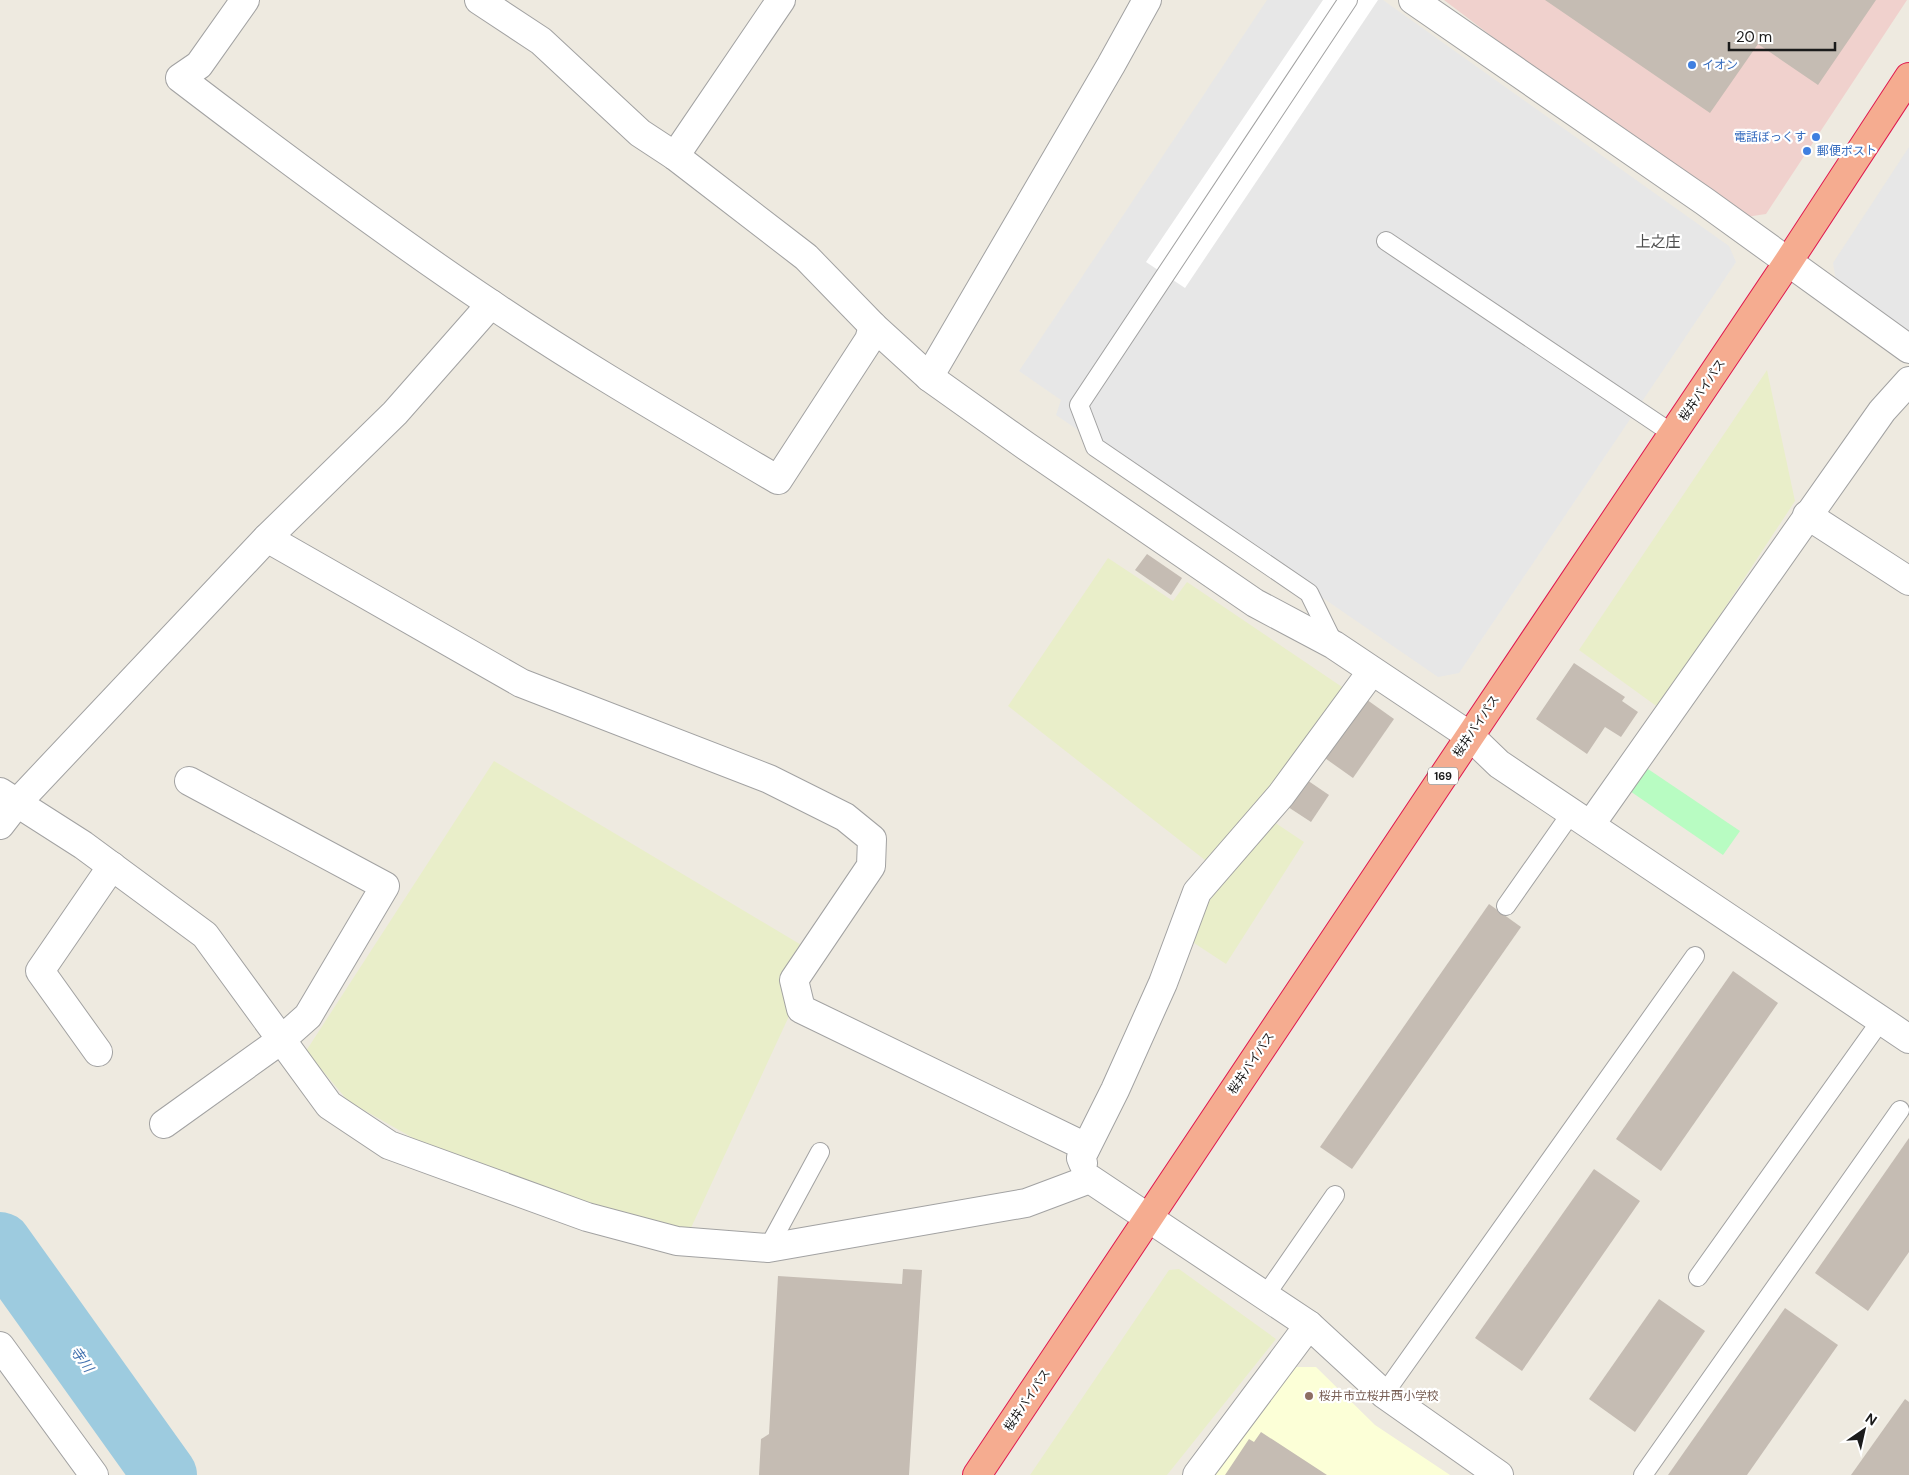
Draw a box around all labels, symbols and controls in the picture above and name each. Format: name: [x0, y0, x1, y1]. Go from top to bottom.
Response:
scale bar: [1729, 20, 1835, 52]
text: 20 m: [1736, 27, 1772, 47]
place label: イオン: [1702, 57, 1738, 73]
marker: イオン: [1686, 59, 1698, 71]
place label: 電話ぼっくす: [1734, 129, 1806, 145]
marker: 電話ぼっくす: [1810, 131, 1822, 143]
place label: 郵便ポスト: [1817, 143, 1877, 159]
marker: 郵便ポスト: [1801, 145, 1813, 157]
district label: 上之庄: [1635, 232, 1681, 252]
street label: 桜井バイパス: [1675, 356, 1729, 424]
street label: 桜井バイパス: [1449, 692, 1503, 760]
road number: 169: [1428, 768, 1458, 784]
street label: 桜井バイパス: [1224, 1029, 1278, 1097]
water label: 寺川: [67, 1342, 99, 1377]
street label: 桜井バイパス: [1000, 1366, 1054, 1434]
place label: 桜井市立桜井西小学校: [1319, 1388, 1439, 1404]
marker: 桜井市立桜井西小学校: [1303, 1390, 1315, 1402]
north arrow: [1839, 1405, 1889, 1455]
text: N: [1862, 1409, 1881, 1430]

